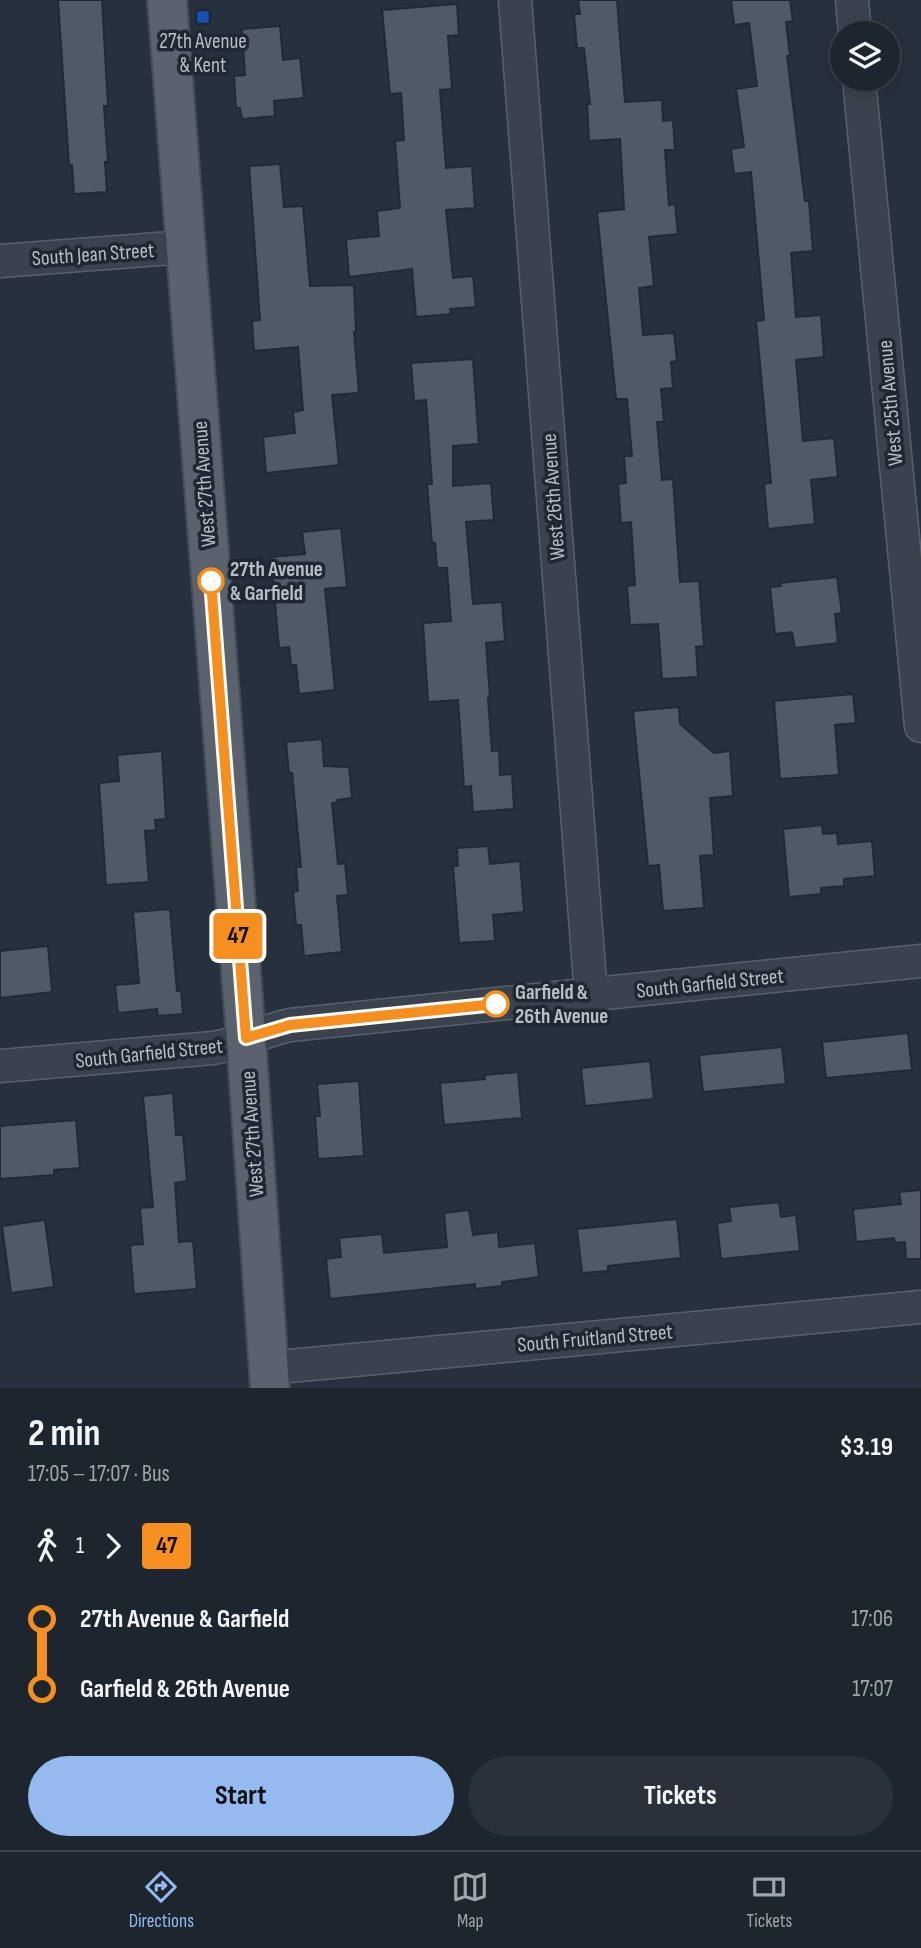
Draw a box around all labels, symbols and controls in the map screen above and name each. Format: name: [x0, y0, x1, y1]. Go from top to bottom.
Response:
marker: 27th Avenue & Kent: [195, 9, 211, 25]
map controls: [830, 21, 900, 91]
button: layers: [830, 21, 900, 91]
place label: 27th Avenue & Kent: [159, 29, 247, 78]
street label: South Jean Street: [31, 238, 155, 271]
street label: West 25th Avenue: [873, 339, 908, 467]
street label: West 27th Avenue: [188, 420, 221, 548]
street label: West 26th Avenue: [537, 433, 570, 561]
place label: 27th Avenue & Garfield: [230, 557, 323, 606]
marker: 27th Avenue & Garfield: [198, 568, 224, 594]
line badge: 47: [206, 913, 270, 959]
text: 47: [227, 921, 249, 950]
street label: South Garfield Street: [635, 963, 785, 1004]
place label: Garfield & 26th Avenue: [515, 980, 608, 1029]
marker: Garfield & 26th Avenue: [483, 991, 509, 1017]
street label: South Garfield Street: [74, 1033, 224, 1074]
street label: West 27th Avenue: [236, 1070, 269, 1198]
street label: South Fruitland Street: [516, 1319, 674, 1358]
text: 2 min: [28, 1411, 100, 1456]
text: $3.19: [839, 1432, 893, 1463]
text: 17:05 – 17:07 · Bus: [28, 1460, 170, 1488]
icon: walk: [28, 1527, 66, 1565]
icon: forward: [94, 1527, 132, 1565]
text: 47: [156, 1531, 177, 1560]
text: 1: [76, 1532, 84, 1560]
text: 27th Avenue & Garfield: [80, 1604, 289, 1635]
text: 17:06: [851, 1605, 893, 1633]
text: Garfield & 26th Avenue: [80, 1674, 290, 1705]
text: 17:07: [852, 1675, 893, 1703]
button: Start: [28, 1756, 454, 1836]
button: Tickets: [468, 1756, 893, 1836]
tab: Directions: [129, 1868, 194, 1933]
tab: Map: [451, 1868, 489, 1933]
tab: Tickets: [746, 1868, 792, 1933]

